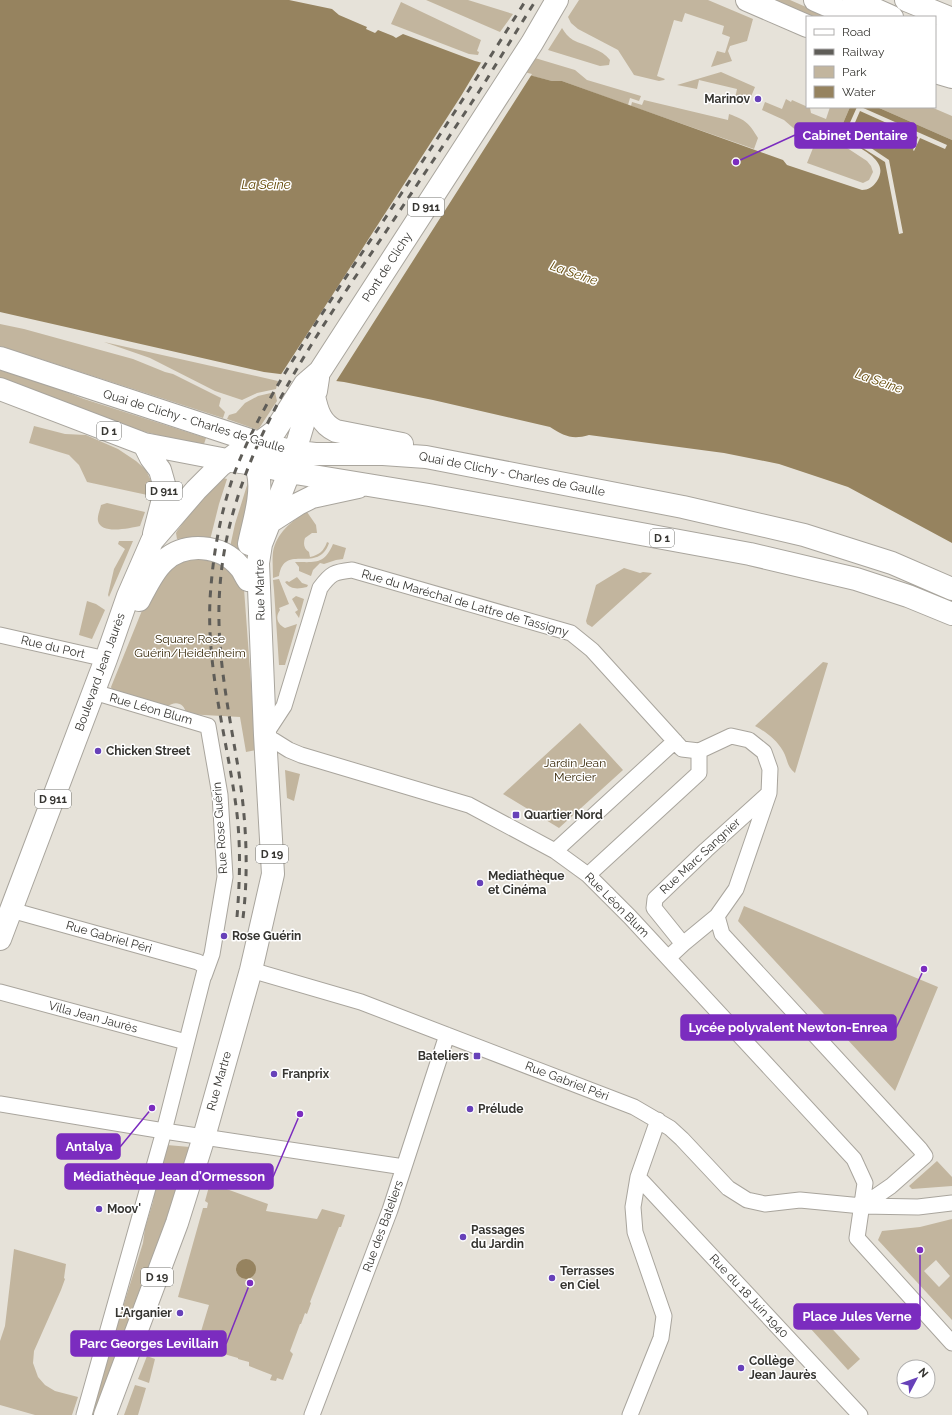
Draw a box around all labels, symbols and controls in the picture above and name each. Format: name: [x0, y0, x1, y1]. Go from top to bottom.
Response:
legend: [806, 16, 936, 108]
text: Road: [842, 25, 871, 39]
text: Railway: [842, 45, 885, 59]
text: Park: [842, 65, 867, 79]
text: Water: [842, 85, 876, 99]
place label: Marinov: [704, 92, 750, 106]
marker: Marinov: [753, 94, 763, 104]
callout: Cabinet Dentaire: [795, 123, 916, 148]
text: Cabinet Dentaire: [802, 128, 908, 143]
water label: La Seine: [241, 177, 291, 192]
road number: D 911: [408, 198, 444, 216]
street label: Pont de Clichy: [359, 229, 415, 304]
water label: La Seine: [548, 258, 600, 288]
water label: La Seine: [853, 366, 905, 396]
street label: Quai de Clichy - Charles de Gaulle: [101, 387, 287, 455]
road number: D 1: [97, 422, 121, 440]
street label: Quai de Clichy - Charles de Gaulle: [418, 449, 606, 499]
road number: D 911: [146, 482, 182, 500]
road number: D 1: [650, 529, 674, 547]
street label: Rue Martre: [252, 559, 268, 621]
street label: Rue du Maréchal de Lattre de Tassigny: [360, 567, 571, 639]
street label: Boulevard Jean Jaurès: [72, 611, 128, 733]
park label: Square Rose Guérin/Heidenheim: [134, 632, 246, 660]
street label: Rue du Port: [20, 633, 86, 661]
street label: Rue Léon Blum: [108, 690, 194, 728]
place label: Chicken Street: [106, 744, 191, 758]
marker: Chicken Street: [93, 746, 103, 756]
park label: Jardin Jean Mercier: [544, 756, 606, 784]
street label: Rue Rose Guérin: [210, 781, 230, 875]
road number: D 911: [35, 790, 71, 808]
place label: Quartier Nord: [524, 808, 603, 822]
marker: Quartier Nord: [511, 810, 521, 820]
street label: Rue Marc Sangnier: [657, 815, 744, 897]
road number: D 19: [256, 845, 288, 863]
place label: Mediathèque et Cinéma: [488, 869, 564, 897]
street label: Rue Léon Blum: [582, 870, 652, 940]
marker: Mediathèque et Cinéma: [475, 878, 485, 888]
street label: Rue Gabriel Péri: [64, 918, 154, 956]
place label: Rose Guérin: [232, 929, 301, 943]
marker: Rose Guérin: [219, 931, 229, 941]
street label: Villa Jean Jaurès: [47, 998, 139, 1036]
callout: Lycée polyvalent Newton-Enrea: [681, 1015, 896, 1040]
text: Lycée polyvalent Newton-Enrea: [688, 1020, 888, 1035]
place label: Bateliers: [418, 1049, 469, 1063]
street label: Rue Martre: [204, 1050, 234, 1112]
marker: Bateliers: [472, 1051, 482, 1061]
street label: Rue Gabriel Péri: [523, 1059, 611, 1103]
place label: Franprix: [282, 1067, 330, 1081]
marker: Franprix: [269, 1069, 279, 1079]
place label: Prélude: [478, 1102, 523, 1116]
marker: Prélude: [465, 1104, 475, 1114]
callout: Antalya: [57, 1134, 120, 1159]
text: Antalya: [65, 1139, 113, 1154]
callout: Médiathèque Jean d’Ormesson: [65, 1164, 273, 1189]
text: Médiathèque Jean d’Ormesson: [73, 1169, 265, 1184]
street label: Rue des Bateliers: [360, 1178, 406, 1274]
place label: Moov': [107, 1202, 141, 1216]
marker: Moov': [94, 1204, 104, 1214]
place label: Passages du Jardin: [471, 1223, 525, 1251]
marker: Passages du Jardin: [458, 1232, 468, 1242]
street label: Rue du 18 Juin 1940: [707, 1251, 791, 1341]
place label: Terrasses en Ciel: [560, 1264, 615, 1292]
road number: D 19: [141, 1268, 173, 1286]
marker: Terrasses en Ciel: [547, 1273, 557, 1283]
callout: Place Jules Verne: [794, 1304, 920, 1329]
place label: L'Arganier: [115, 1306, 172, 1320]
marker: L'Arganier: [175, 1308, 185, 1318]
text: Place Jules Verne: [802, 1309, 912, 1324]
callout: Parc Georges Levillain: [71, 1331, 226, 1356]
text: Parc Georges Levillain: [80, 1336, 219, 1351]
place label: Collège Jean Jaurès: [749, 1354, 816, 1382]
north arrow: [896, 1359, 936, 1399]
marker: Collège Jean Jaurès: [736, 1363, 746, 1373]
text: N: [916, 1365, 931, 1380]

